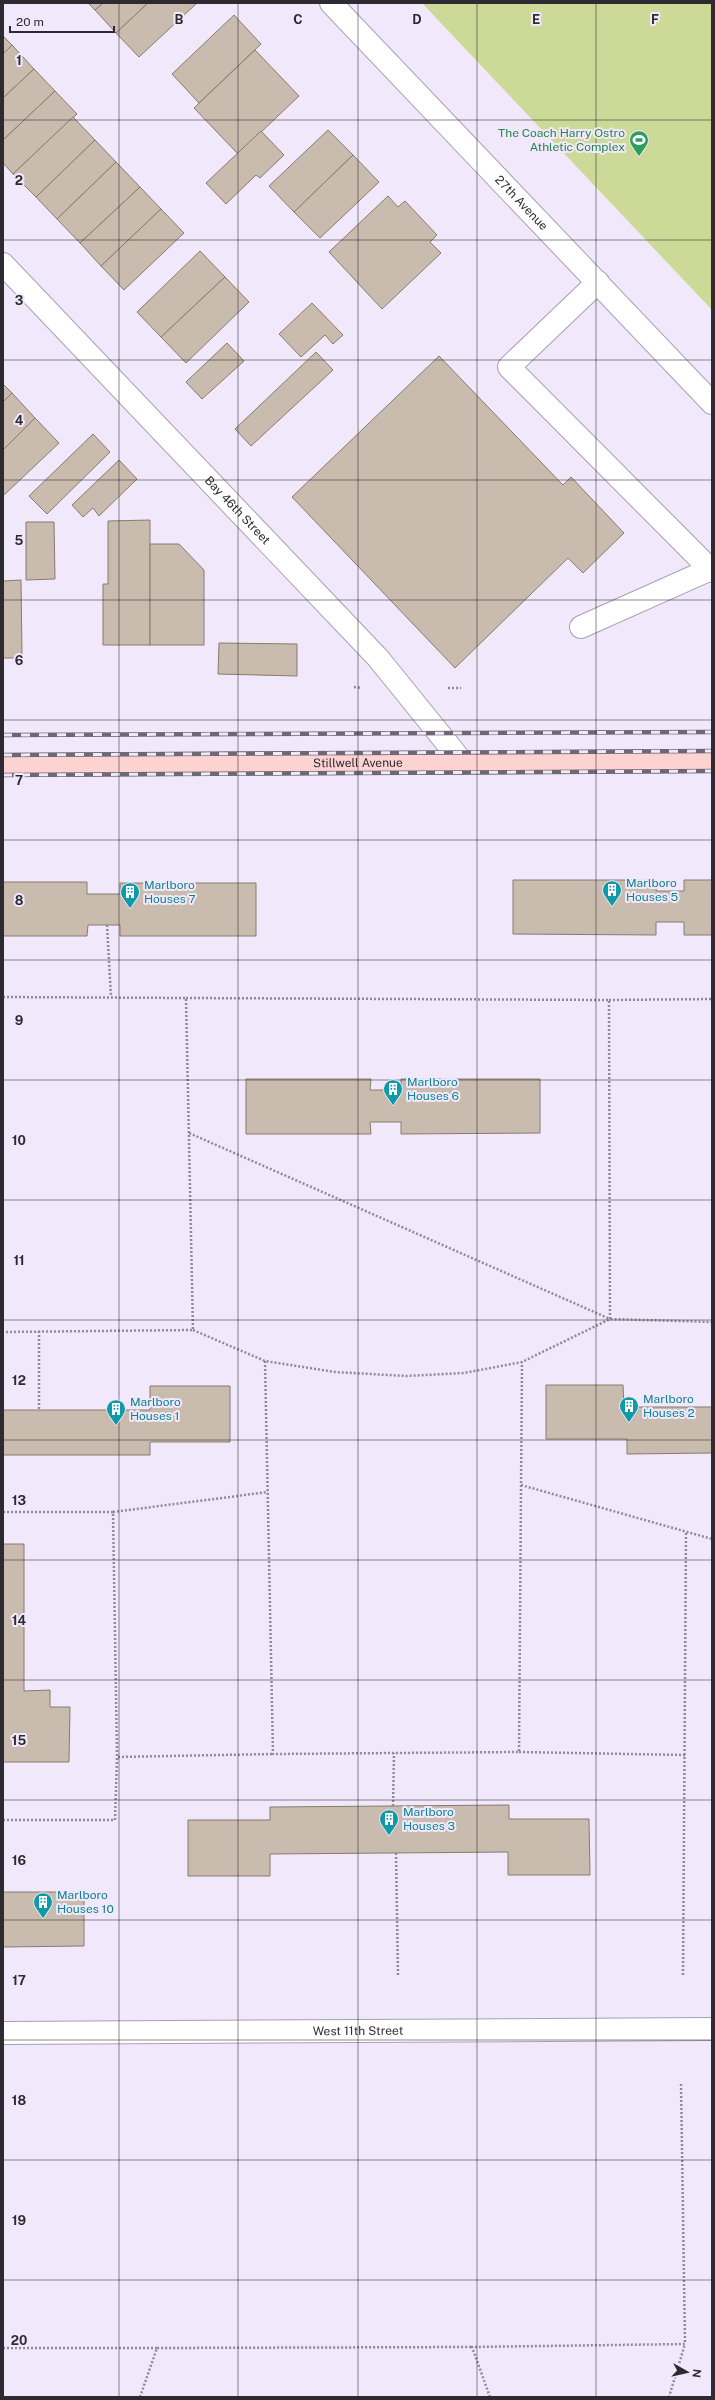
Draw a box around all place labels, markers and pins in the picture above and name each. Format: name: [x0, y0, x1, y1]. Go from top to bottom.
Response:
place label: The Coach Harry Ostro Athletic Complex: [498, 126, 625, 154]
sports icon: The Coach Harry Ostro Athletic Complex: [628, 129, 650, 157]
place label: Marlboro Houses 5: [626, 876, 679, 904]
place label: Marlboro Houses 7: [144, 878, 196, 906]
building icon: Marlboro Houses 5: [601, 879, 623, 907]
building icon: Marlboro Houses 7: [119, 881, 141, 909]
place label: Marlboro Houses 6: [407, 1075, 459, 1103]
building icon: Marlboro Houses 6: [382, 1078, 404, 1106]
place label: Marlboro Houses 2: [643, 1392, 695, 1420]
place label: Marlboro Houses 1: [130, 1395, 181, 1423]
building icon: Marlboro Houses 2: [618, 1395, 640, 1423]
building icon: Marlboro Houses 1: [105, 1398, 127, 1426]
place label: Marlboro Houses 3: [403, 1805, 455, 1833]
building icon: Marlboro Houses 3: [378, 1808, 400, 1836]
place label: Marlboro Houses 10: [57, 1888, 114, 1916]
building icon: Marlboro Houses 10: [32, 1891, 54, 1919]

